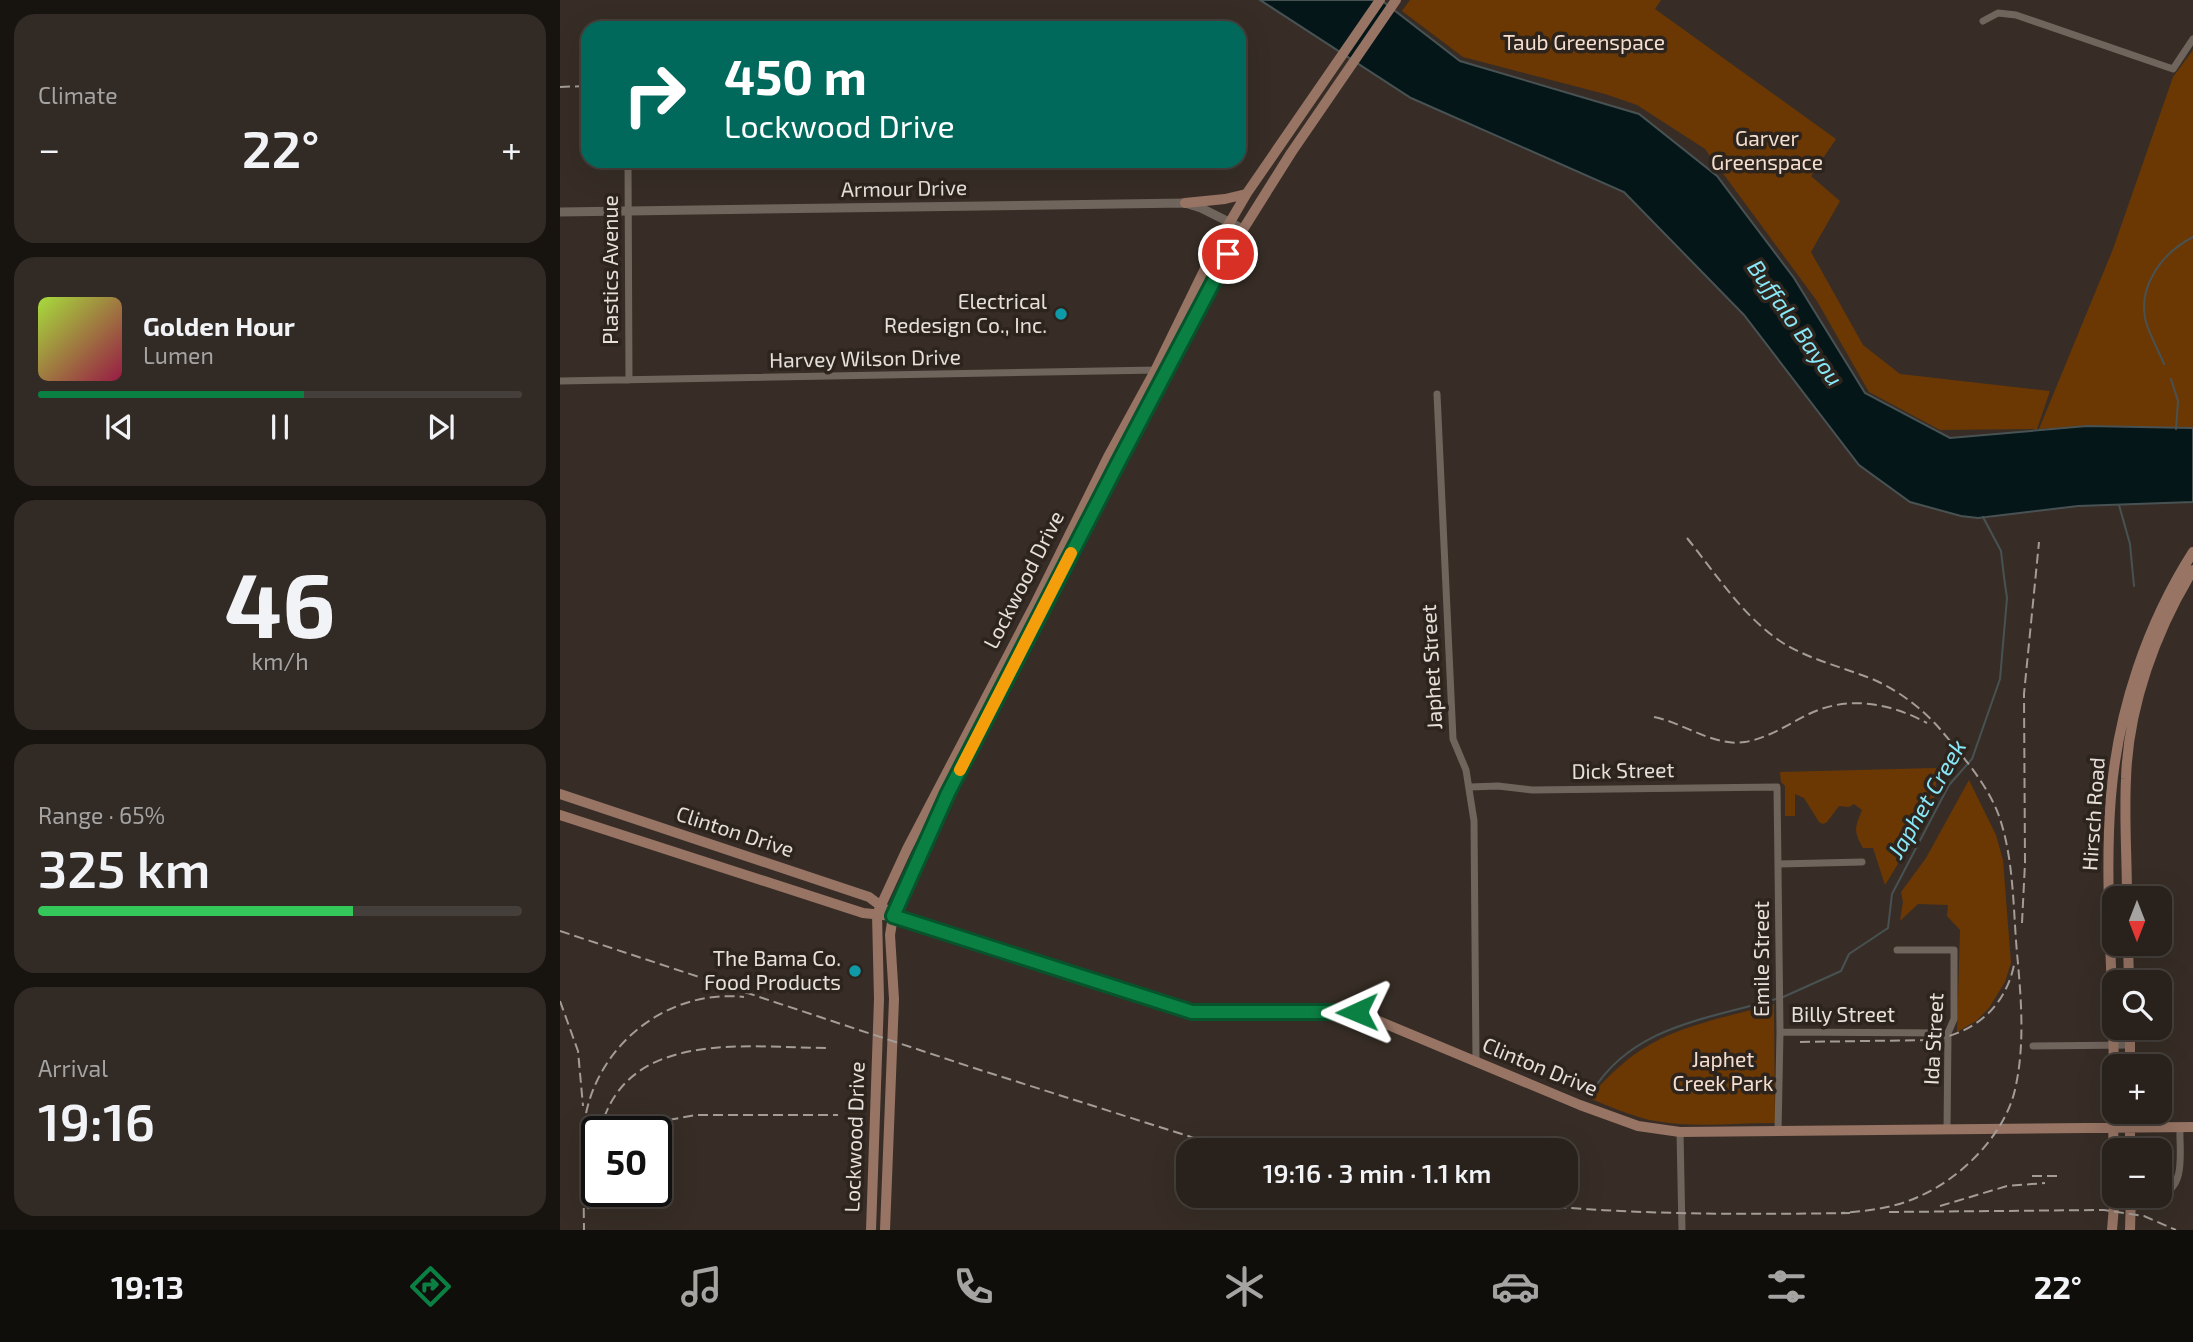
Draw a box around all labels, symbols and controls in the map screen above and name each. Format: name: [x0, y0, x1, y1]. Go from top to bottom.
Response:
park label: Taub Greenspace: [1503, 29, 1665, 54]
text: 450 m: [724, 46, 867, 105]
icon: right: [609, 49, 700, 140]
text: Climate: [38, 81, 118, 109]
text: Lockwood Drive: [724, 106, 955, 144]
text: 22°: [242, 116, 320, 178]
text: −: [38, 125, 60, 171]
text: +: [501, 125, 522, 171]
park label: Garver Greenspace: [1711, 125, 1823, 174]
street label: Armour Drive: [841, 174, 967, 201]
street label: Plastics Avenue: [597, 195, 622, 345]
pin: [1198, 224, 1258, 284]
icon: arrive: [1209, 235, 1247, 273]
water label: Buffalo Bayou: [1742, 254, 1850, 391]
place label: Electrical Redesign Co., Inc.: [884, 288, 1048, 337]
marker: Electrical Redesign Co., Inc.: [1053, 306, 1069, 322]
text: Golden Hour: [143, 310, 295, 341]
text: Lumen: [143, 341, 214, 369]
street label: Harvey Wilson Drive: [769, 343, 961, 372]
icon: previous: [100, 408, 138, 446]
icon: pause: [261, 408, 299, 446]
icon: next: [422, 408, 460, 446]
street label: Lockwood Drive: [977, 506, 1068, 652]
text: 46: [224, 547, 336, 656]
street label: Japhet Street: [1415, 604, 1446, 730]
text: km/h: [251, 647, 309, 675]
water label: Japhet Creek: [1880, 734, 1971, 864]
street label: Dick Street: [1571, 756, 1675, 783]
street label: Hirsch Road: [2076, 756, 2109, 872]
street label: Clinton Drive: [673, 800, 797, 861]
text: Range · 65%: [38, 801, 165, 829]
text: 325 km: [38, 836, 210, 898]
north arrow: [2102, 886, 2172, 956]
map controls: [2102, 886, 2172, 1208]
street label: Emile Street: [1748, 901, 1773, 1017]
place label: The Bama Co. Food Products: [704, 945, 841, 994]
marker: The Bama Co. Food Products: [847, 963, 863, 979]
button: search: [2102, 970, 2172, 1040]
position arrow: [1320, 975, 1394, 1049]
street label: Ida Street: [1918, 992, 1947, 1086]
street label: Billy Street: [1791, 1001, 1895, 1026]
street label: Clinton Drive: [1479, 1031, 1602, 1100]
park label: Japhet Creek Park: [1673, 1046, 1774, 1095]
text: Arrival: [38, 1054, 108, 1082]
button: +: [2102, 1054, 2172, 1124]
street label: Lockwood Drive: [838, 1061, 869, 1213]
text: 19:16: [38, 1089, 155, 1151]
speed limit sign: 50: [581, 1116, 672, 1207]
button: −: [2102, 1138, 2172, 1208]
text: 19:16 · 3 min · 1.1 km: [1263, 1157, 1491, 1188]
icon: directions: [406, 1262, 455, 1311]
icon: music: [677, 1262, 726, 1311]
icon: phone: [949, 1262, 998, 1311]
icon: climate: [1220, 1262, 1269, 1311]
icon: car: [1491, 1262, 1540, 1311]
icon: filters: [1762, 1262, 1811, 1311]
text: 19:13: [111, 1267, 184, 1305]
text: 22°: [2034, 1267, 2082, 1305]

